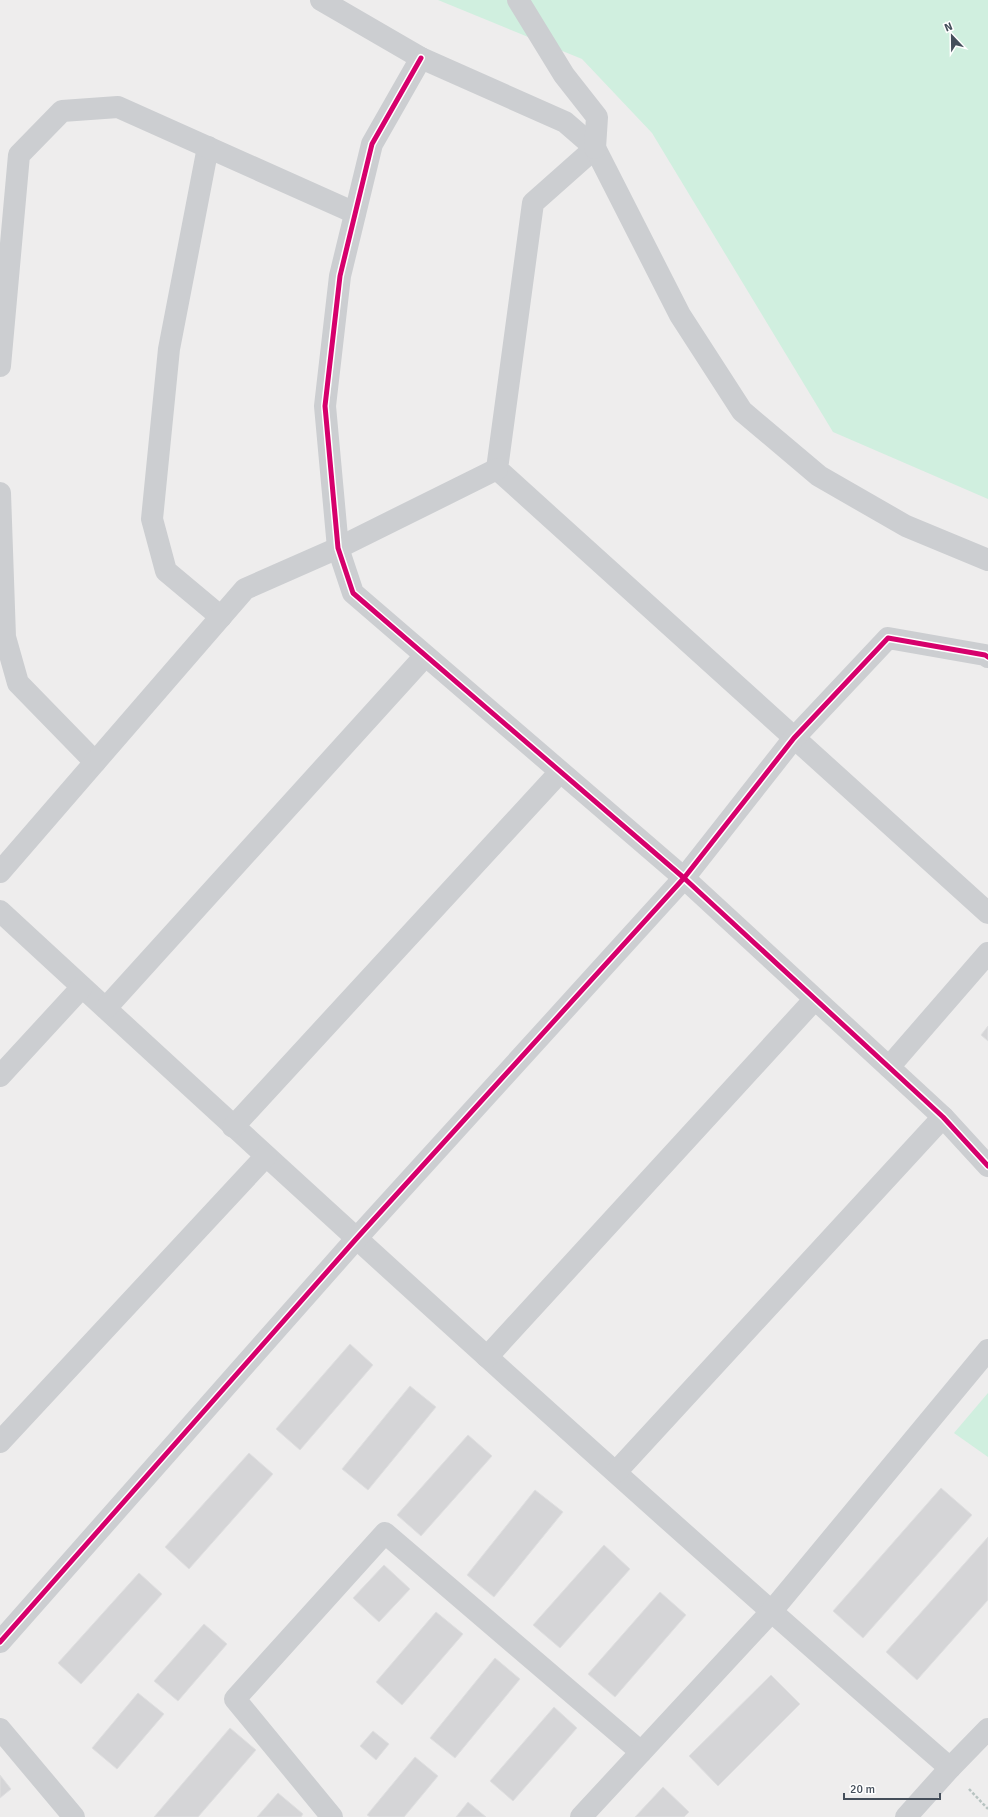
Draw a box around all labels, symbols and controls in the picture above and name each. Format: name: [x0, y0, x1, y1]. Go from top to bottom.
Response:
north arrow: [932, 16, 972, 56]
text: N: [942, 20, 954, 35]
scale bar: [844, 1775, 940, 1801]
text: 20 m: [850, 1782, 875, 1797]

